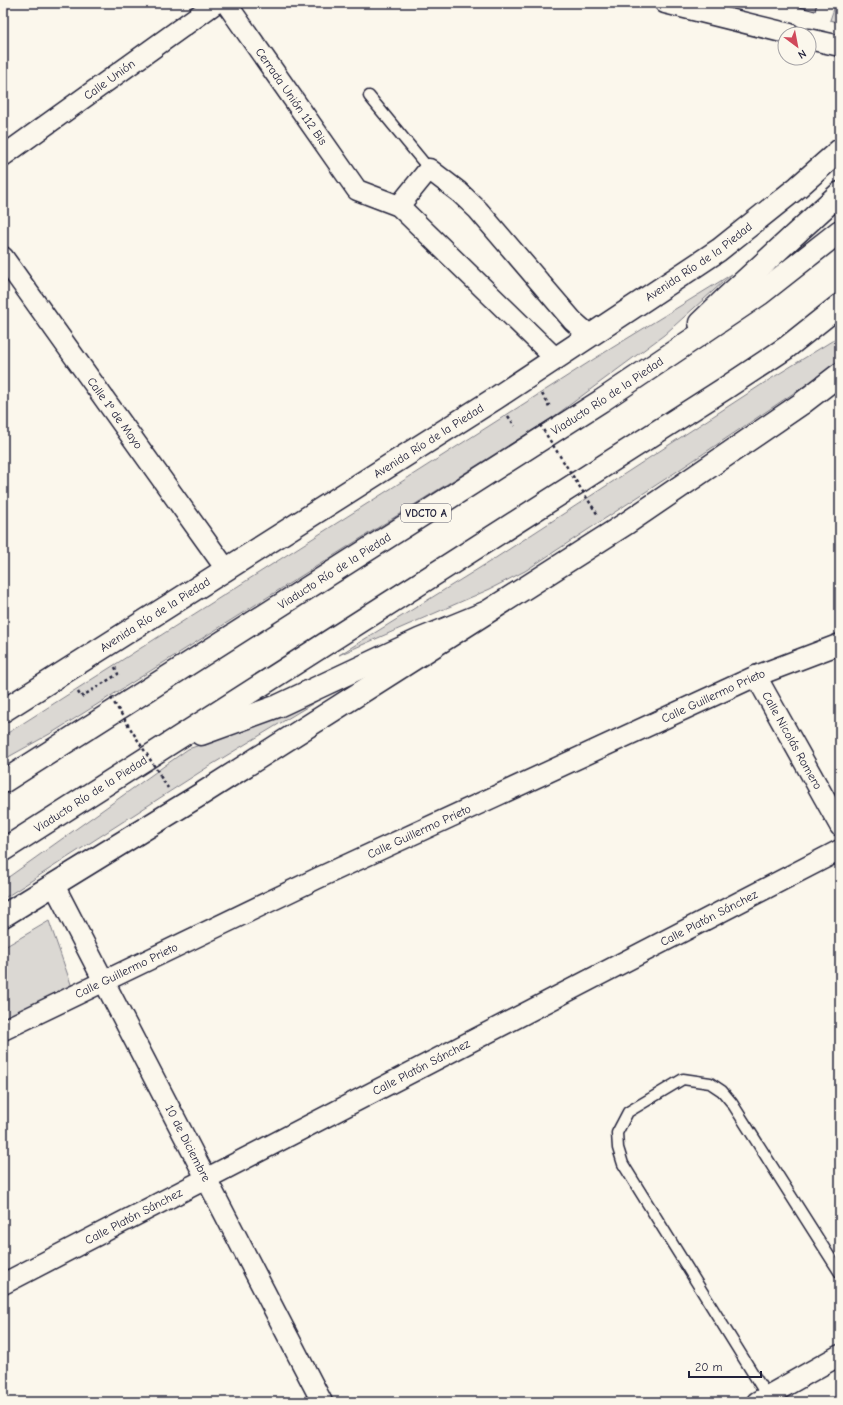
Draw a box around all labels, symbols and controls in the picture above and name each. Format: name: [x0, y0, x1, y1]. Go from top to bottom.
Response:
north arrow: [777, 26, 817, 66]
street label: Cerrada Unión 112 Bis: [253, 45, 330, 148]
text: N: [796, 47, 809, 61]
street label: Calle Unión: [81, 57, 138, 103]
street label: Avenida Río de la Piedad: [642, 219, 755, 304]
street label: Viaducto Río de la Piedad: [549, 354, 666, 438]
street label: Calle 1º de Mayo: [84, 374, 146, 452]
street label: Avenida Río de la Piedad: [371, 401, 486, 481]
road number: VDCTO A: [401, 504, 451, 522]
street label: Viaducto Río de la Piedad: [275, 530, 394, 612]
street label: Avenida Río de la Piedad: [97, 574, 213, 655]
street label: Calle Guillermo Prieto: [659, 666, 767, 726]
street label: Calle Nicolás Romero: [759, 689, 825, 792]
street label: Viaducto Río de la Piedad: [32, 753, 150, 835]
street label: Calle Guillermo Prieto: [365, 802, 473, 861]
street label: Calle Platón Sánchez: [658, 887, 760, 949]
street label: Calle Guillermo Prieto: [73, 940, 180, 1001]
street label: Calle Platón Sánchez: [370, 1036, 473, 1098]
street label: 10 de Diciembre: [162, 1103, 214, 1184]
street label: Calle Platón Sánchez: [83, 1185, 185, 1247]
scale bar: [689, 1353, 761, 1379]
text: 20 m: [695, 1360, 723, 1374]

